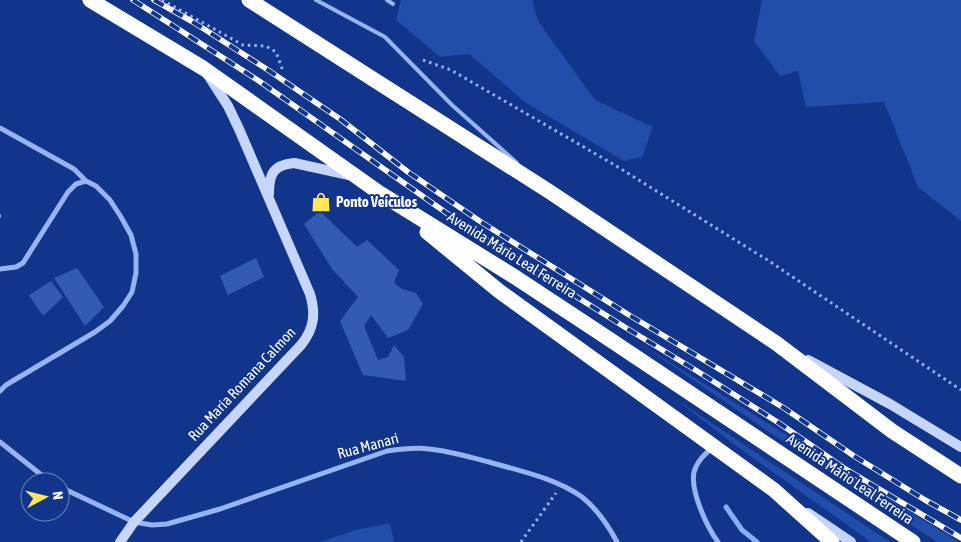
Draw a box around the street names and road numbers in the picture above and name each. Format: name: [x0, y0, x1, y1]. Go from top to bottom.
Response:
street label: Avenida Mário Leal Ferreira: [444, 208, 580, 301]
street label: Rua Maria Romana Calmon: [185, 323, 299, 444]
street label: Rua Manari: [335, 429, 400, 462]
street label: Avenida Mário Leal Ferreira: [784, 430, 917, 527]

